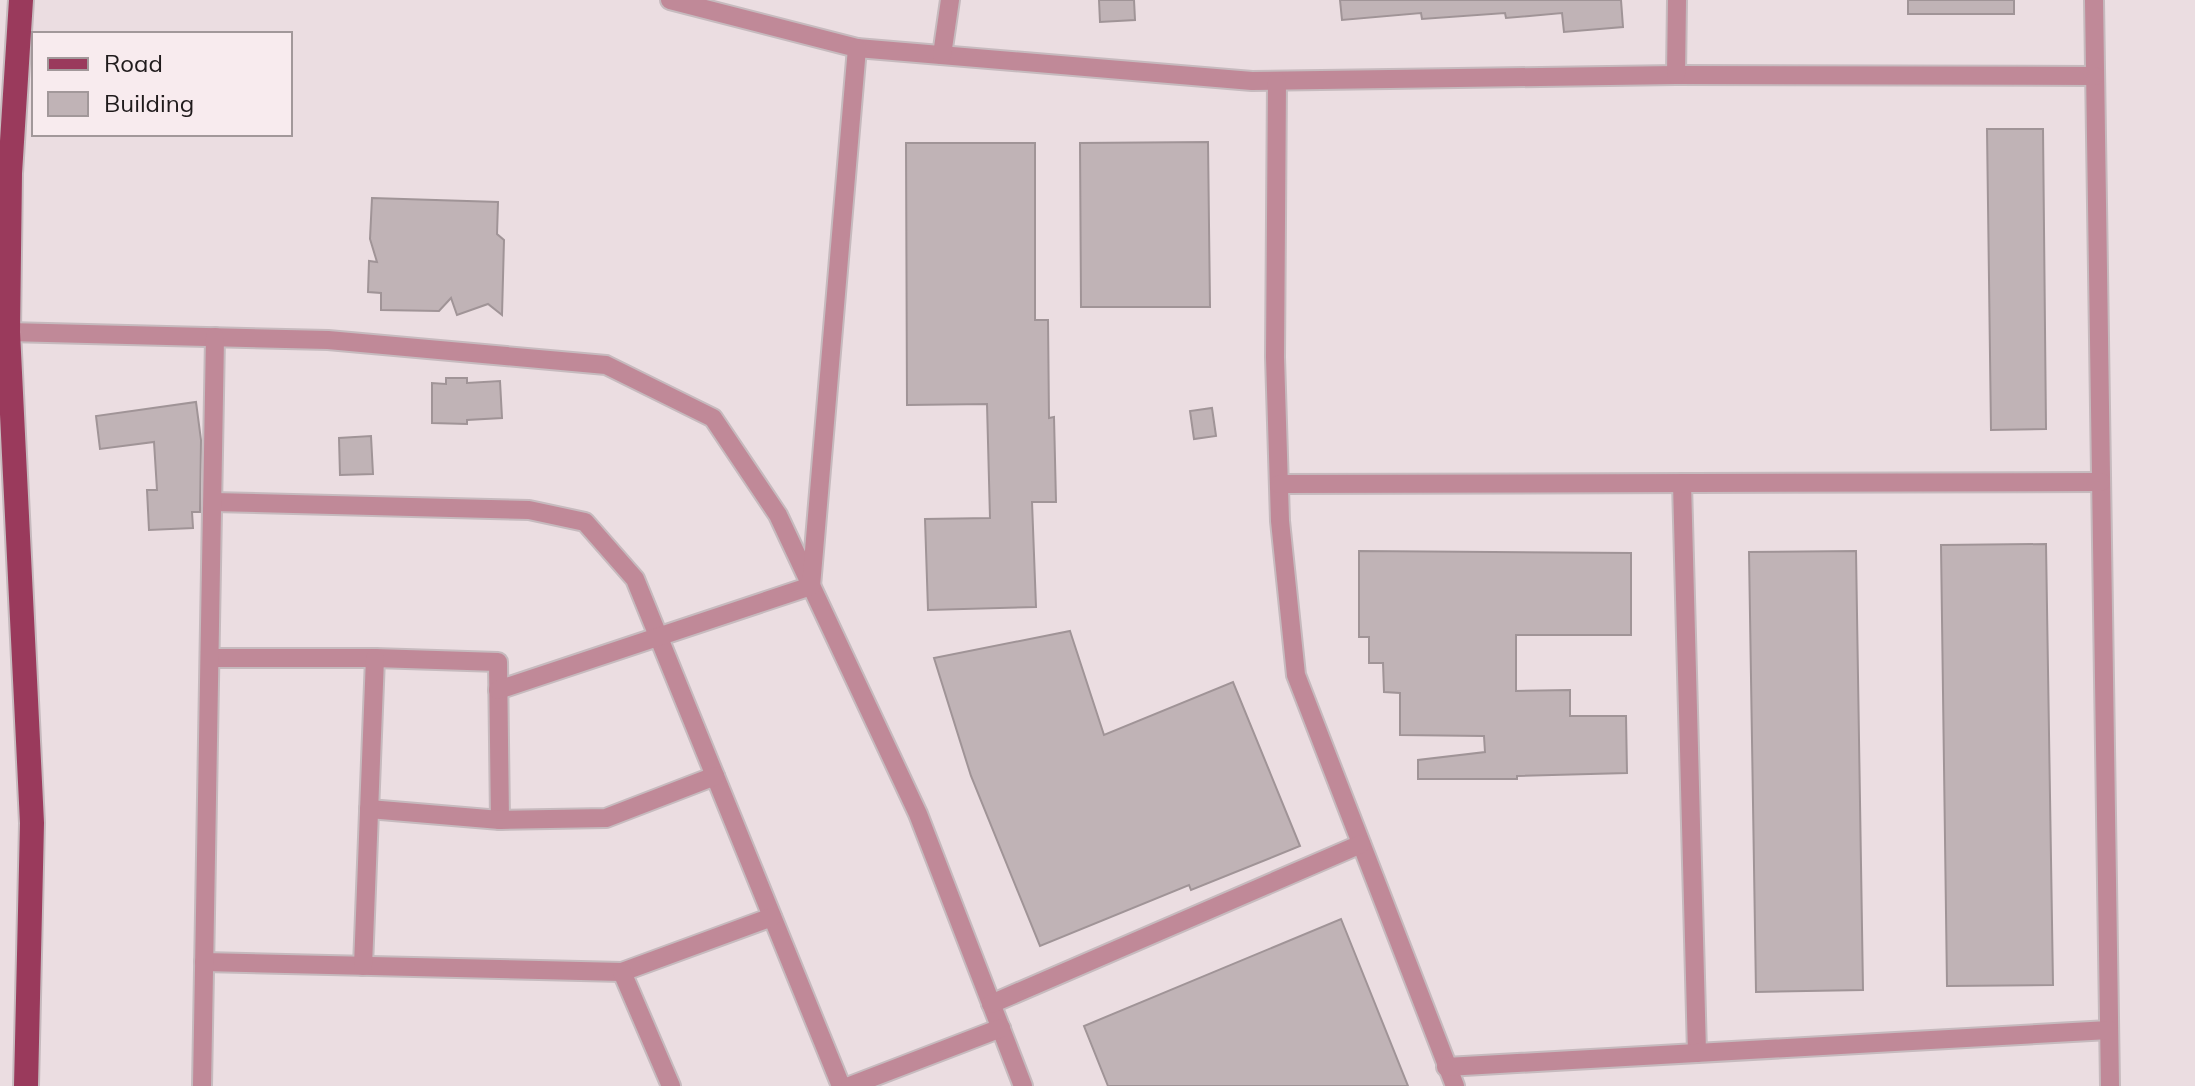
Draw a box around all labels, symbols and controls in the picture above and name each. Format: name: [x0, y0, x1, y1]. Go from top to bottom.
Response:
legend: [32, 32, 292, 136]
text: Road: [104, 48, 163, 78]
text: Building: [104, 88, 194, 118]

